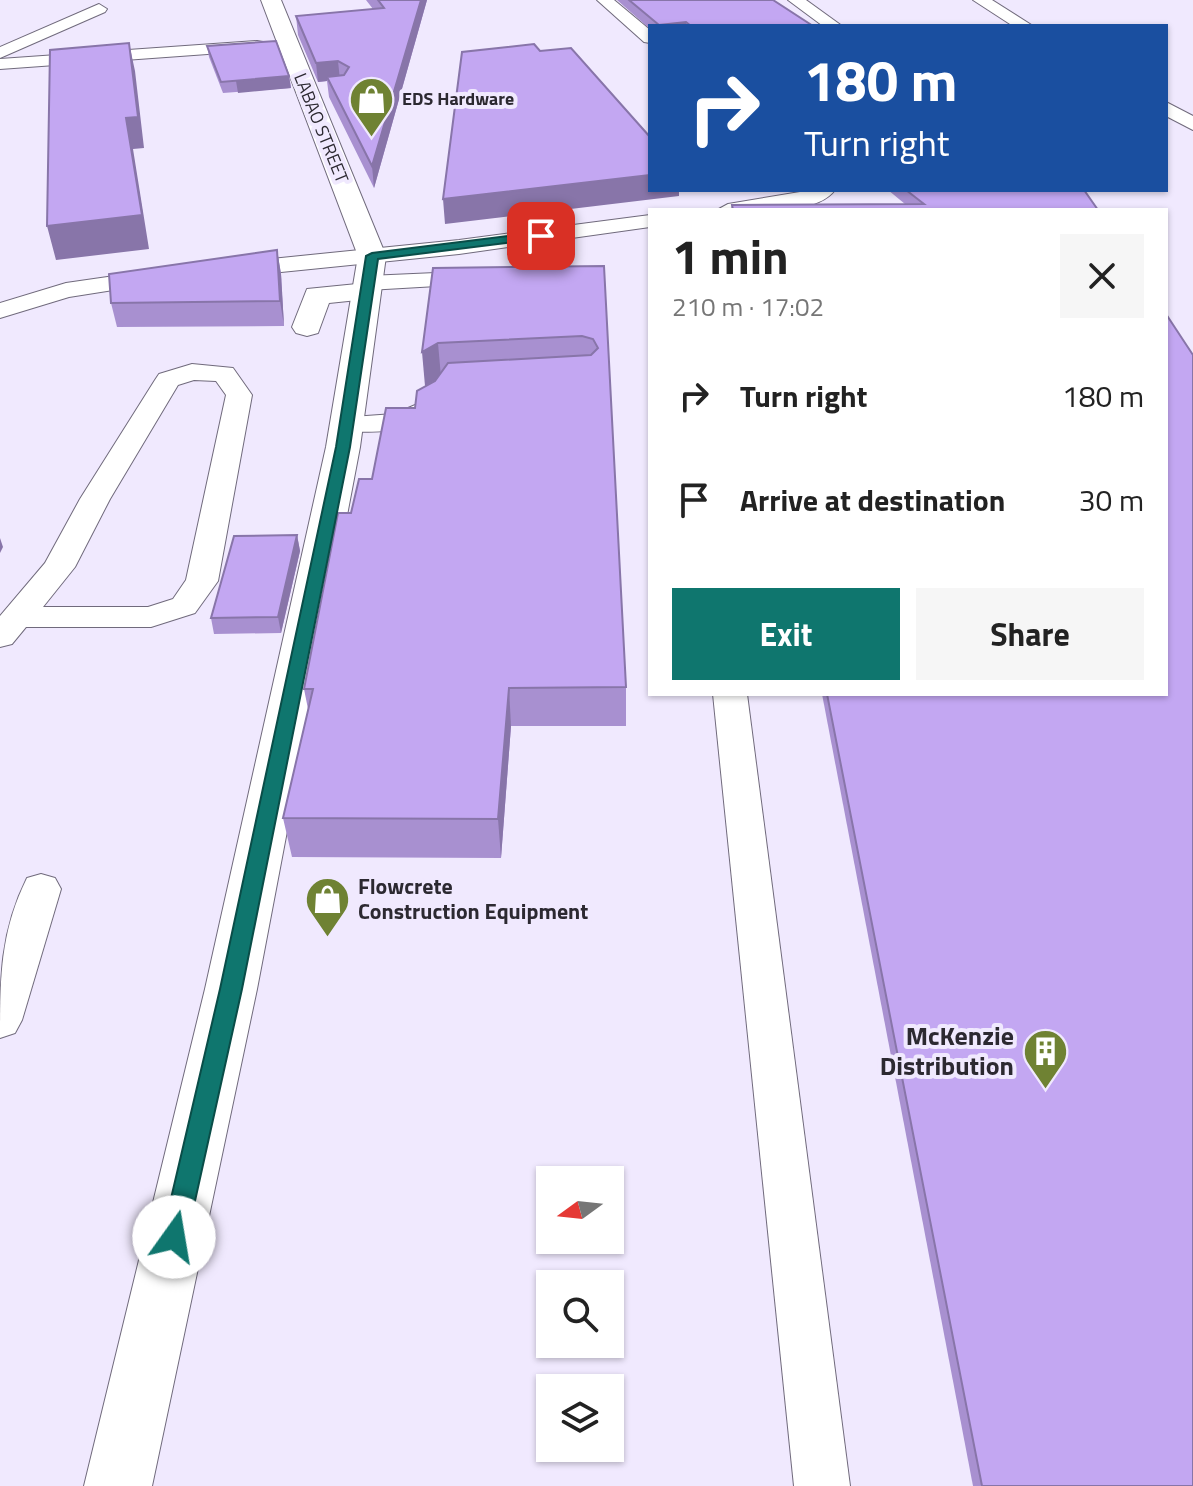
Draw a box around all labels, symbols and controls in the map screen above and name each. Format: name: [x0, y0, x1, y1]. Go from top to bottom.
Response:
text: 180 m: [804, 38, 957, 123]
icon: right: [672, 56, 776, 160]
street label: LABAO STREET: [287, 69, 356, 187]
shop icon: EDS Hardware: [347, 75, 395, 138]
place label: EDS Hardware: [402, 85, 514, 112]
text: Turn right: [804, 115, 949, 170]
pin: [507, 202, 575, 270]
icon: arrive: [519, 214, 563, 258]
text: 1 min: [672, 220, 789, 293]
button: close: [1060, 234, 1144, 318]
text: 210 m · 17:02: [672, 287, 824, 326]
text: Turn right: [740, 373, 868, 419]
text: 180 m: [1062, 373, 1144, 419]
icon: right: [672, 374, 716, 418]
text: Arrive at destination: [740, 477, 1005, 523]
text: 30 m: [1079, 477, 1144, 523]
icon: arrive: [672, 478, 716, 522]
button: Exit: [672, 588, 900, 680]
button: Share: [916, 588, 1144, 680]
place label: Flowcrete Construction Equipment: [358, 869, 588, 928]
shop icon: Flowcrete Construction Equipment: [303, 875, 351, 938]
place label: McKenzie Distribution: [880, 1016, 1014, 1085]
building icon: McKenzie Distribution: [1021, 1027, 1069, 1090]
north arrow: [536, 1166, 624, 1254]
map controls: [536, 1166, 624, 1462]
position arrow: [132, 1195, 216, 1279]
button: search: [536, 1270, 624, 1358]
button: layers: [536, 1374, 624, 1462]

